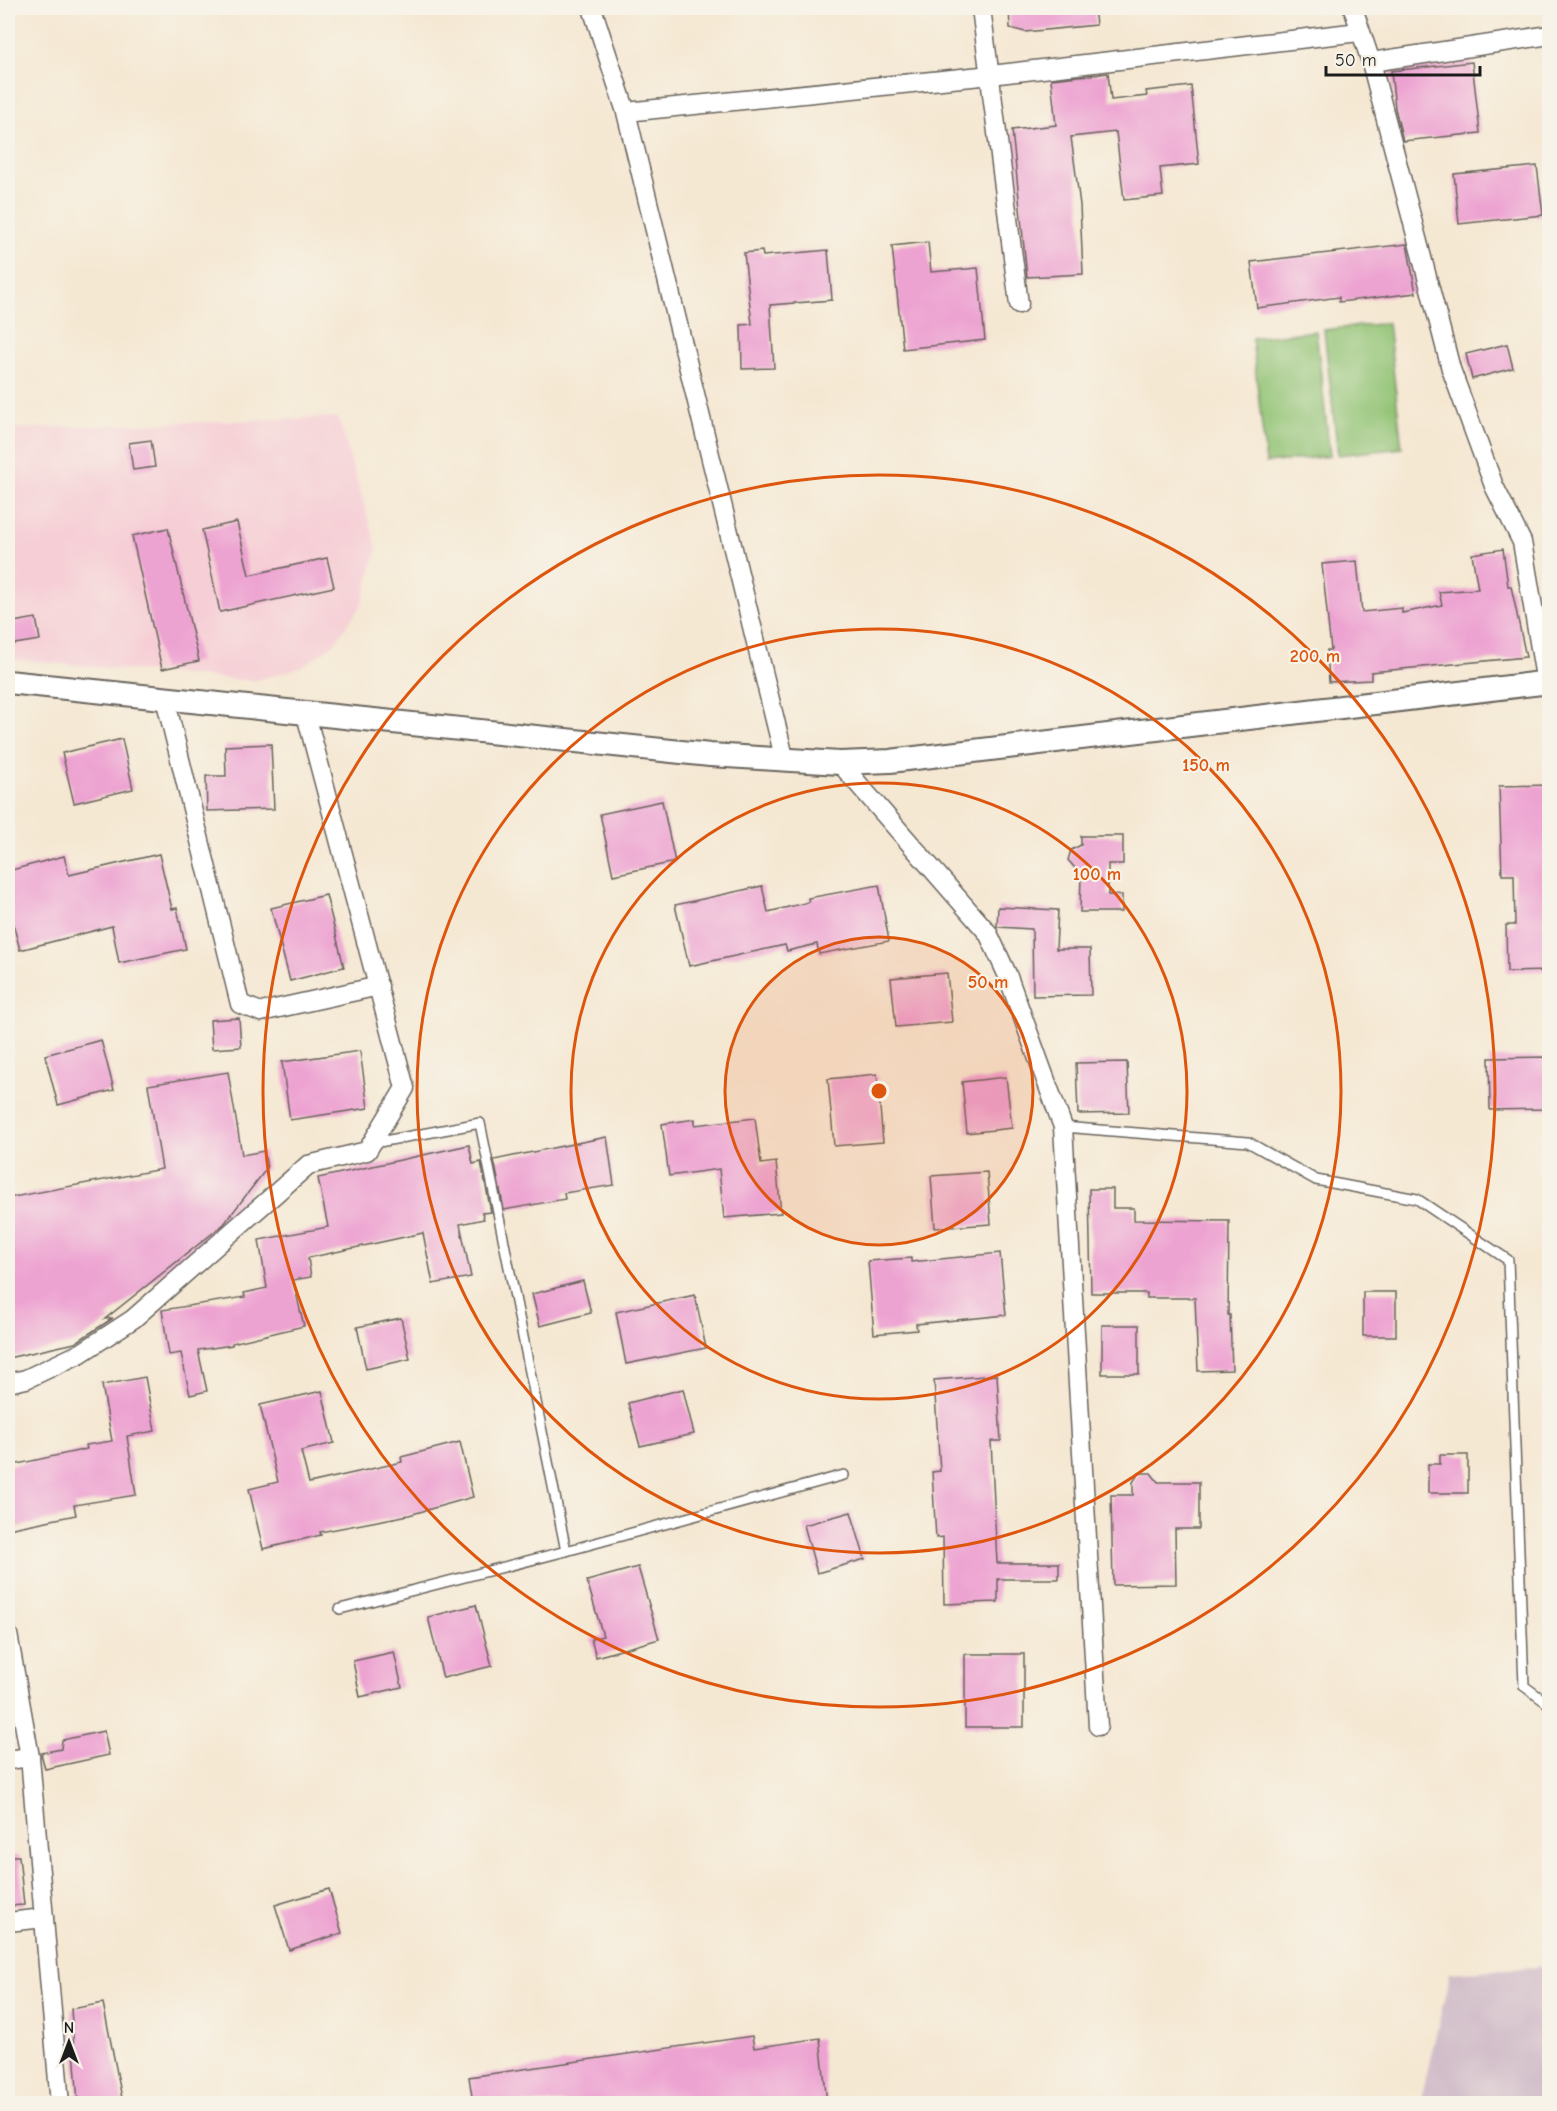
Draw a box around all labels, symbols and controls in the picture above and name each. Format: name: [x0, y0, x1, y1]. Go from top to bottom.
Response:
scale bar: [1326, 39, 1480, 77]
text: 50 m: [1335, 50, 1377, 71]
text: 200 m: [1290, 646, 1340, 667]
text: 150 m: [1182, 755, 1230, 776]
text: 100 m: [1073, 864, 1121, 885]
text: 50 m: [968, 972, 1008, 993]
centre of rings: [869, 1081, 889, 1101]
north arrow: [39, 2012, 99, 2072]
text: N: [64, 2019, 74, 2037]

